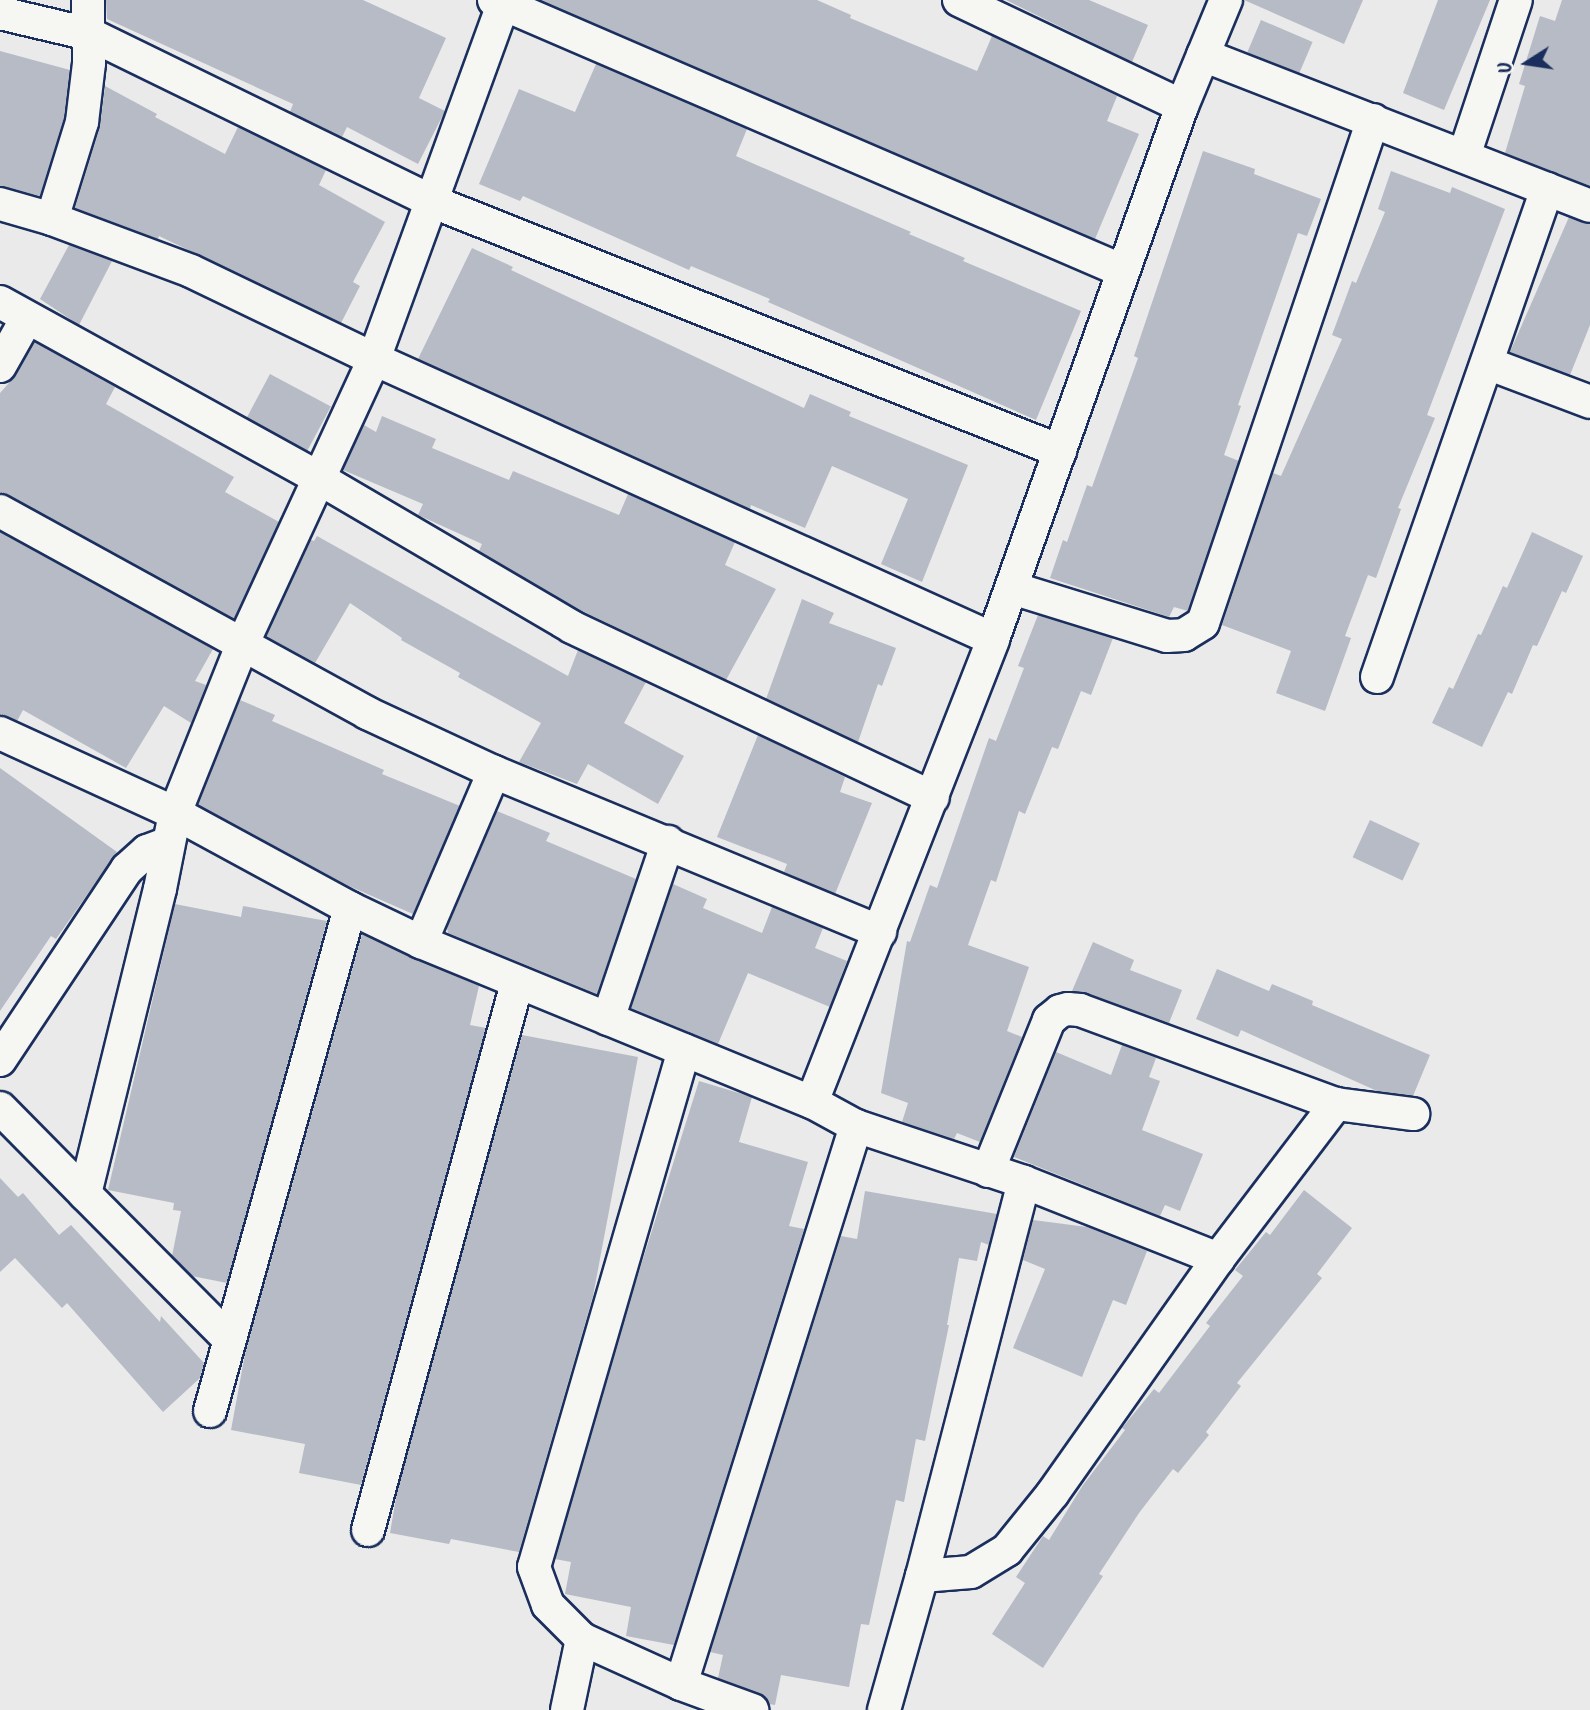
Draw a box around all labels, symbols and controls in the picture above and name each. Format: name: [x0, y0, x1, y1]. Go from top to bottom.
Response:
north arrow: [1492, 28, 1562, 98]
text: U: [1491, 59, 1522, 76]

